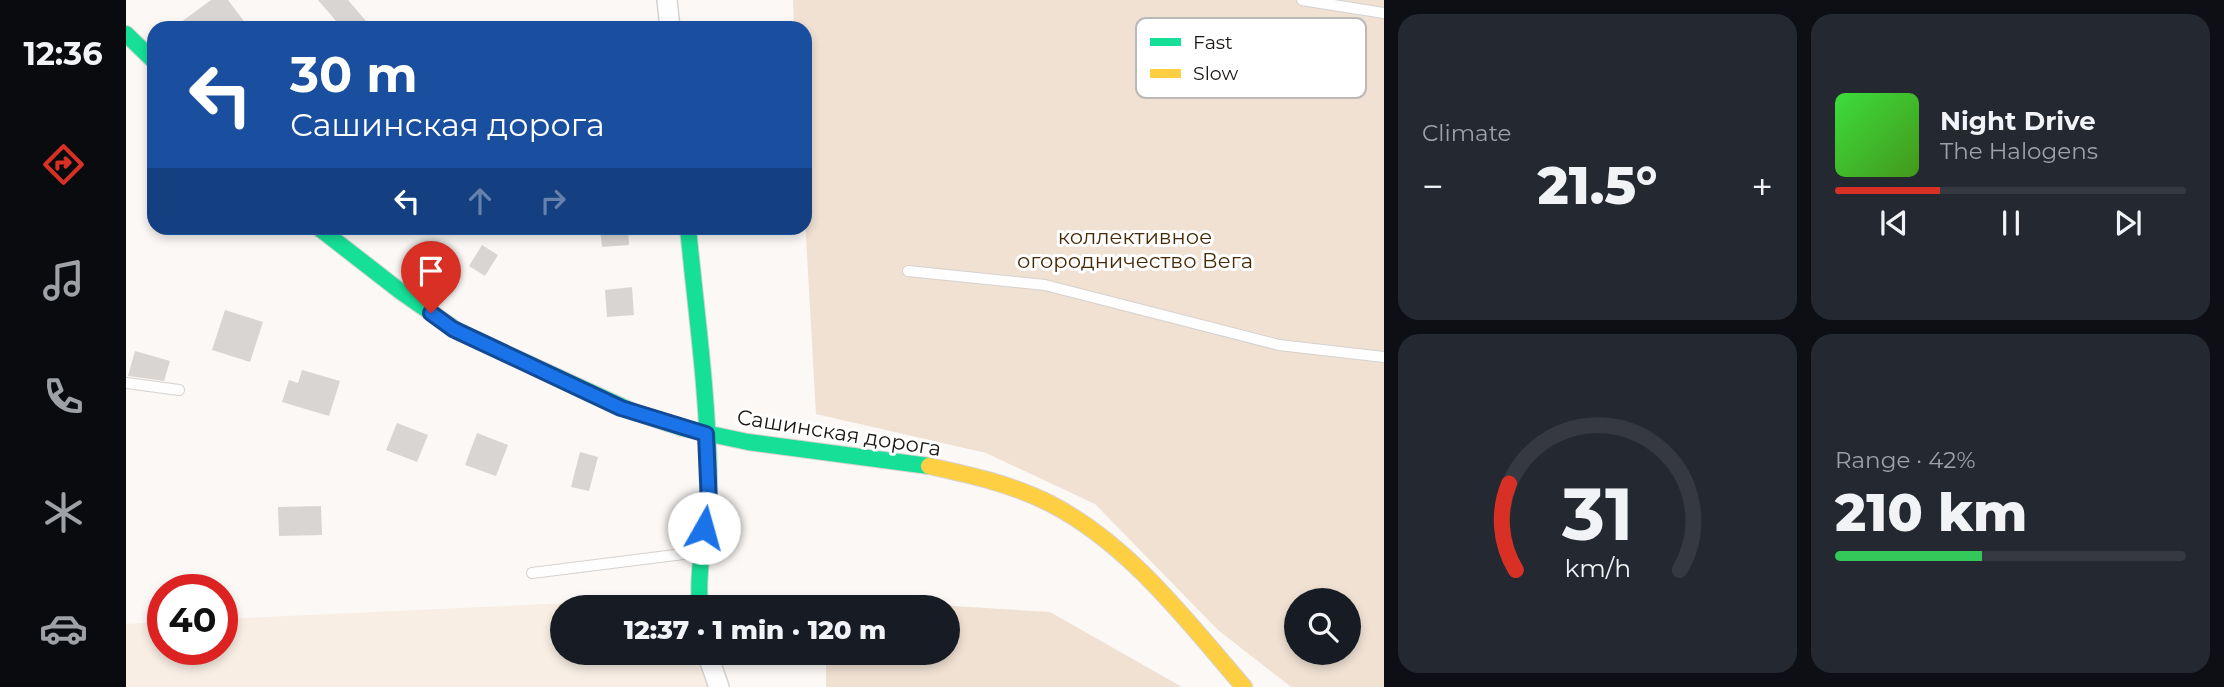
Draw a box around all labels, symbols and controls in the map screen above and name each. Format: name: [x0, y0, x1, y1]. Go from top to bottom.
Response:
legend: [1136, 18, 1366, 98]
text: Fast: [1193, 31, 1233, 54]
text: 12:36: [23, 34, 103, 73]
text: 30 m: [290, 45, 418, 104]
icon: left: [175, 49, 266, 140]
text: Slow: [1193, 62, 1238, 85]
text: Сашинская дорога: [290, 105, 605, 144]
text: Night Drive: [1940, 105, 2096, 137]
text: Climate: [1422, 119, 1511, 147]
text: The Halogens: [1940, 137, 2098, 165]
icon: directions: [39, 140, 88, 189]
text: 21.5°: [1538, 154, 1658, 217]
text: −: [1422, 163, 1444, 210]
text: +: [1751, 163, 1773, 210]
icon: left: [388, 182, 426, 220]
icon: ahead: [461, 182, 499, 220]
icon: right: [534, 182, 572, 220]
icon: previous: [1875, 204, 1913, 242]
icon: pause: [1992, 204, 2030, 242]
icon: next: [2109, 204, 2147, 242]
park label: коллективное огородничество Вега: [1017, 224, 1253, 273]
pin: [401, 241, 461, 313]
icon: arrive: [412, 252, 450, 290]
icon: music: [39, 256, 88, 305]
icon: phone: [39, 372, 88, 421]
street label: Сашинская дорога: [735, 404, 943, 461]
text: Range · 42%: [1835, 446, 1976, 474]
text: 31: [1561, 470, 1633, 558]
text: 210 km: [1835, 481, 2027, 544]
icon: climate: [39, 488, 88, 537]
position arrow: [667, 491, 741, 565]
text: km/h: [1564, 552, 1631, 582]
speed limit sign: 40: [147, 574, 238, 665]
map controls: [1284, 588, 1361, 665]
button: search: [1284, 588, 1361, 665]
icon: car: [39, 604, 88, 653]
text: 12:37 · 1 min · 120 m: [624, 614, 886, 646]

